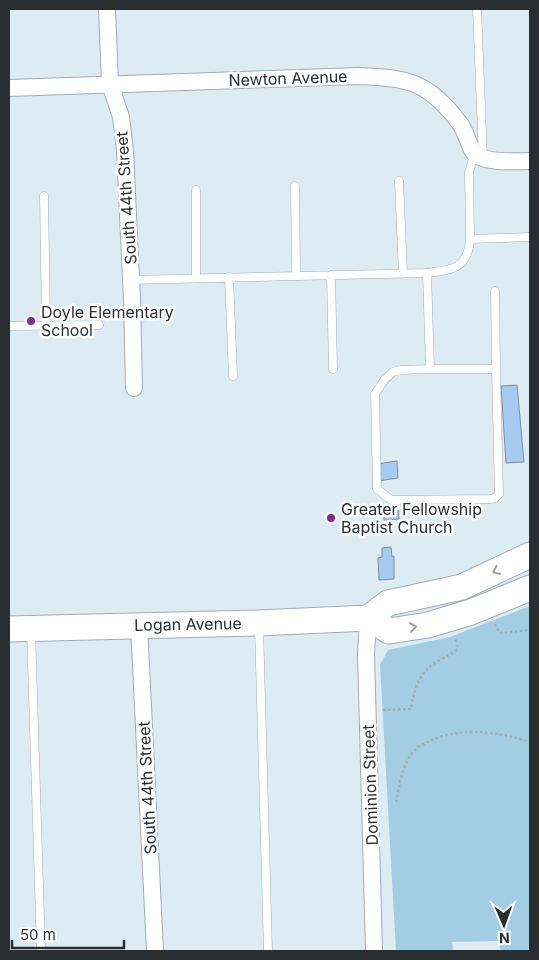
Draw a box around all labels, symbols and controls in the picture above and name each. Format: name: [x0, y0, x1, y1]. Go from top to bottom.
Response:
street label: Newton Avenue: [228, 66, 348, 90]
street label: South 44th Street: [111, 131, 141, 265]
place label: Doyle Elementary School: [41, 302, 174, 340]
marker: Doyle Elementary School: [25, 315, 37, 327]
place label: Greater Fellowship Baptist Church: [341, 499, 482, 537]
marker: Greater Fellowship Baptist Church: [325, 512, 337, 524]
one-way arrow: [492, 565, 501, 575]
street label: Logan Avenue: [134, 613, 242, 635]
one-way arrow: [409, 623, 417, 633]
street label: South 44th Street: [134, 721, 160, 855]
street label: Dominion Street: [358, 724, 382, 846]
north arrow: [479, 900, 529, 950]
scale bar: [12, 918, 125, 950]
text: 50 m: [20, 925, 56, 944]
text: N: [499, 930, 510, 947]

